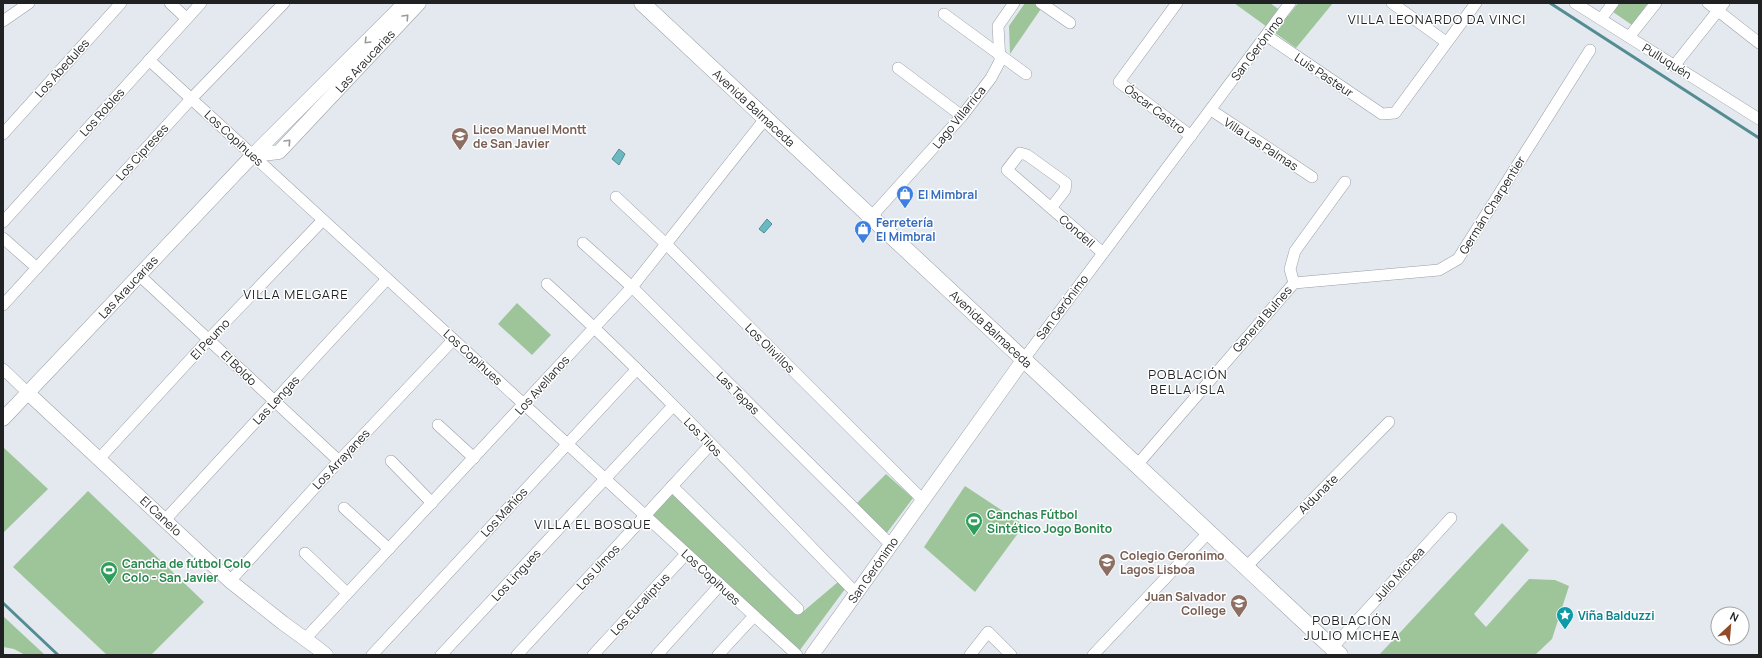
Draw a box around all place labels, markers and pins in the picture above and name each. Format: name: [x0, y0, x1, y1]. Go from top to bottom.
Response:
place label: Liceo Manuel Montt de San Javier: [473, 121, 587, 152]
school or university icon: Liceo Manuel Montt de San Javier: [450, 126, 470, 151]
shop icon: El Mimbral: [895, 184, 915, 209]
place label: El Mimbral: [918, 186, 978, 203]
place label: Ferretería El Mimbral: [876, 214, 936, 245]
shop icon: Ferretería El Mimbral: [853, 219, 873, 244]
place label: Canchas Fútbol Sintético Jogo Bonito: [987, 506, 1112, 537]
sports icon: Canchas Fútbol Sintético Jogo Bonito: [964, 511, 984, 536]
place label: Colegio Geronimo Lagos Lisboa: [1120, 547, 1225, 578]
school or university icon: Colegio Geronimo Lagos Lisboa: [1097, 552, 1117, 577]
place label: Cancha de fútbol Colo Colo - San Javier: [122, 555, 251, 586]
sports icon: Cancha de fútbol Colo Colo - San Javier: [99, 560, 119, 585]
place label: Juan Salvador College: [1145, 588, 1226, 619]
school or university icon: Juan Salvador College: [1229, 593, 1249, 618]
place icon: Viña Balduzzi: [1555, 605, 1575, 630]
place label: Viña Balduzzi: [1578, 607, 1655, 624]

